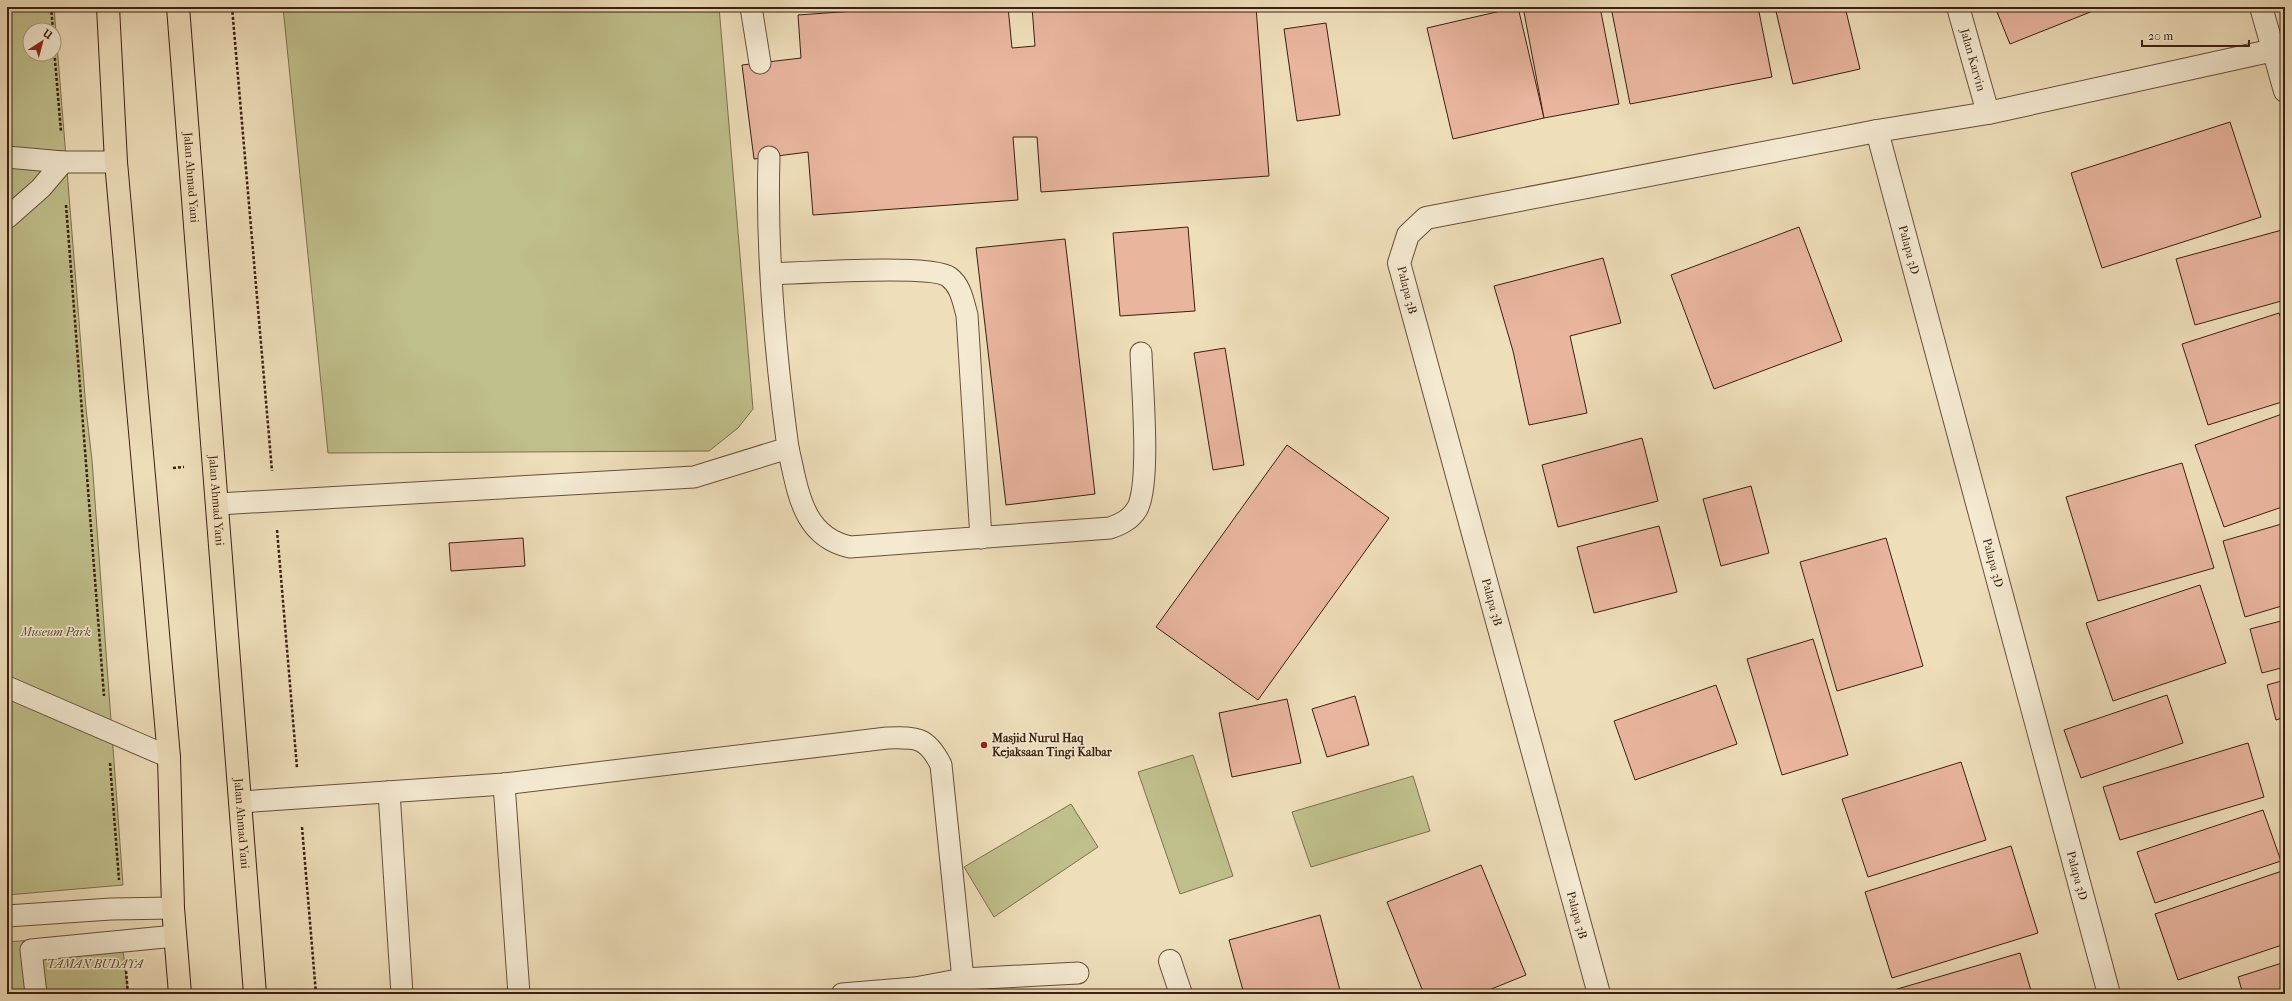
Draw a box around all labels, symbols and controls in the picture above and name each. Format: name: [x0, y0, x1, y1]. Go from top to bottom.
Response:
north arrow: [22, 22, 62, 62]
scale bar: [2142, 22, 2249, 48]
text: U: [39, 26, 55, 42]
street label: Jalan Karvin: [1957, 26, 1988, 93]
text: 20 m: [2148, 29, 2173, 43]
street label: Jalan Ahmad Yani: [181, 131, 202, 224]
street label: Palapa 3D: [1896, 224, 1922, 276]
street label: Palapa 3B: [1394, 265, 1420, 316]
street label: Jalan Ahmad Yani: [206, 454, 227, 547]
street label: Palapa 3D: [1980, 537, 2006, 589]
street label: Palapa 3B: [1479, 577, 1505, 628]
park label: Museum Park: [20, 625, 91, 639]
place label: Masjid Nurul Haq Kejaksaan Tingi Kalbar: [991, 731, 1113, 760]
marker: Masjid Nurul Haq Kejaksaan Tingi Kalbar: [979, 740, 989, 750]
street label: Jalan Ahmad Yani: [231, 777, 252, 870]
street label: Palapa 3D: [2064, 849, 2090, 902]
street label: Palapa 3B: [1564, 890, 1590, 941]
park label: TAMAN BUDAYA: [47, 957, 144, 971]

